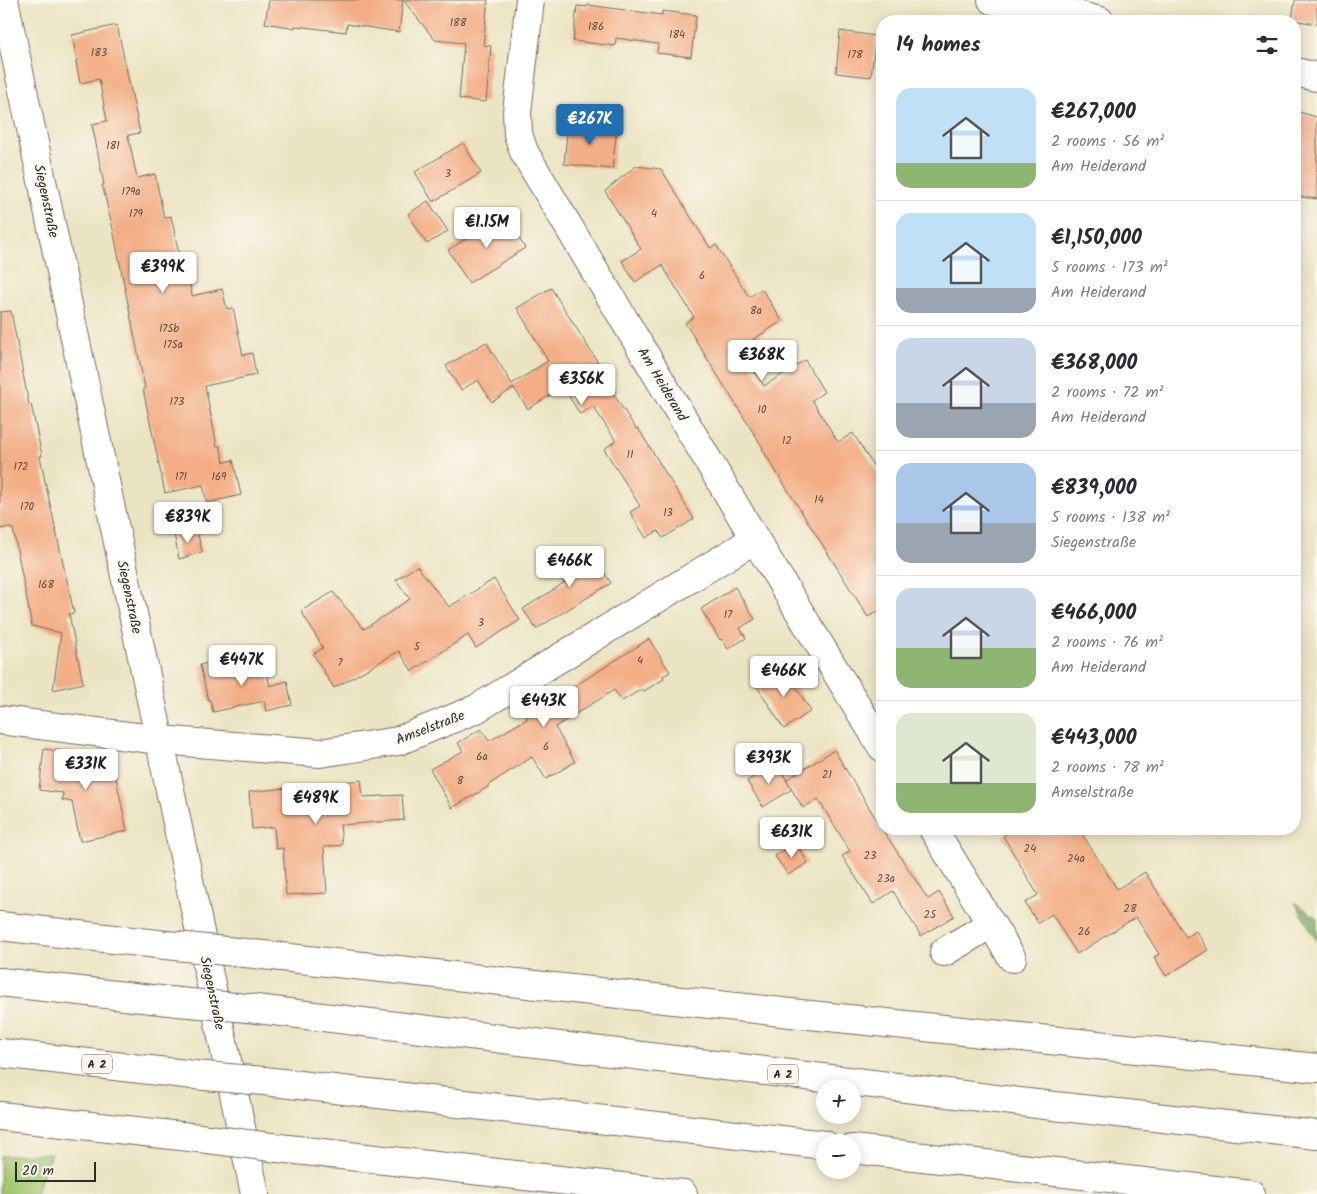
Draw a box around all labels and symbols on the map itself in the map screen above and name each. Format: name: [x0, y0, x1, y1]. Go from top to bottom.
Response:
house number: 188: [450, 14, 467, 32]
house number: 186: [588, 18, 604, 36]
house number: 184: [669, 26, 685, 44]
house number: 183: [91, 44, 107, 62]
house number: 178: [847, 46, 863, 64]
pin: €267K: [555, 104, 625, 146]
house number: 181: [106, 137, 120, 155]
street label: Siegenstraße: [28, 162, 65, 241]
house number: 3: [445, 165, 451, 183]
house number: 179a: [121, 183, 141, 201]
house number: 179: [129, 205, 144, 223]
house number: 4: [651, 205, 657, 223]
pin: €1.15M: [446, 206, 528, 249]
pin: €399K: [128, 252, 198, 294]
house number: 6: [699, 267, 705, 285]
house number: 8a: [750, 302, 762, 320]
house number: 175b: [159, 320, 179, 338]
house number: 175a: [163, 336, 183, 354]
pin: €368K: [727, 340, 797, 382]
street label: Am Heiderand: [631, 343, 694, 427]
pin: €356K: [547, 364, 617, 406]
house number: 173: [170, 393, 184, 411]
house number: 10: [758, 401, 767, 419]
house number: 12: [782, 432, 792, 450]
house number: 11: [627, 446, 633, 464]
house number: 172: [14, 458, 28, 476]
house number: 171: [175, 468, 187, 486]
house number: 169: [212, 468, 227, 486]
house number: 14: [814, 491, 824, 509]
house number: 170: [20, 498, 35, 516]
pin: €839K: [153, 502, 223, 544]
house number: 13: [663, 504, 673, 522]
pin: €466K: [535, 546, 605, 588]
street label: Siegenstraße: [111, 558, 148, 637]
house number: 168: [38, 576, 54, 594]
house number: 17: [724, 606, 733, 624]
house number: 3: [478, 614, 484, 632]
house number: 5: [414, 638, 421, 656]
pin: €447K: [207, 644, 277, 687]
house number: 4: [637, 652, 643, 670]
house number: 7: [337, 654, 343, 672]
pin: €466K: [749, 656, 819, 698]
pin: €443K: [509, 686, 579, 728]
street label: Amselstraße: [393, 704, 469, 751]
house number: 6: [543, 738, 549, 756]
pin: €393K: [734, 742, 804, 785]
pin: €331K: [51, 748, 121, 791]
house number: 6a: [476, 748, 488, 766]
house number: 21: [822, 766, 832, 784]
house number: 8: [457, 772, 464, 790]
pin: €489K: [281, 782, 351, 825]
pin: €631K: [757, 816, 827, 859]
house number: 24: [1024, 840, 1036, 858]
house number: 23: [864, 847, 876, 865]
house number: 24a: [1067, 850, 1085, 868]
house number: 23a: [877, 870, 895, 888]
house number: 28: [1123, 900, 1137, 918]
house number: 25: [924, 906, 937, 924]
house number: 26: [1078, 923, 1090, 941]
street label: Siegenstraße: [194, 954, 231, 1033]
road number: A 2: [82, 1054, 112, 1074]
road number: A 2: [768, 1064, 798, 1084]
scale bar: [15, 1159, 96, 1182]

